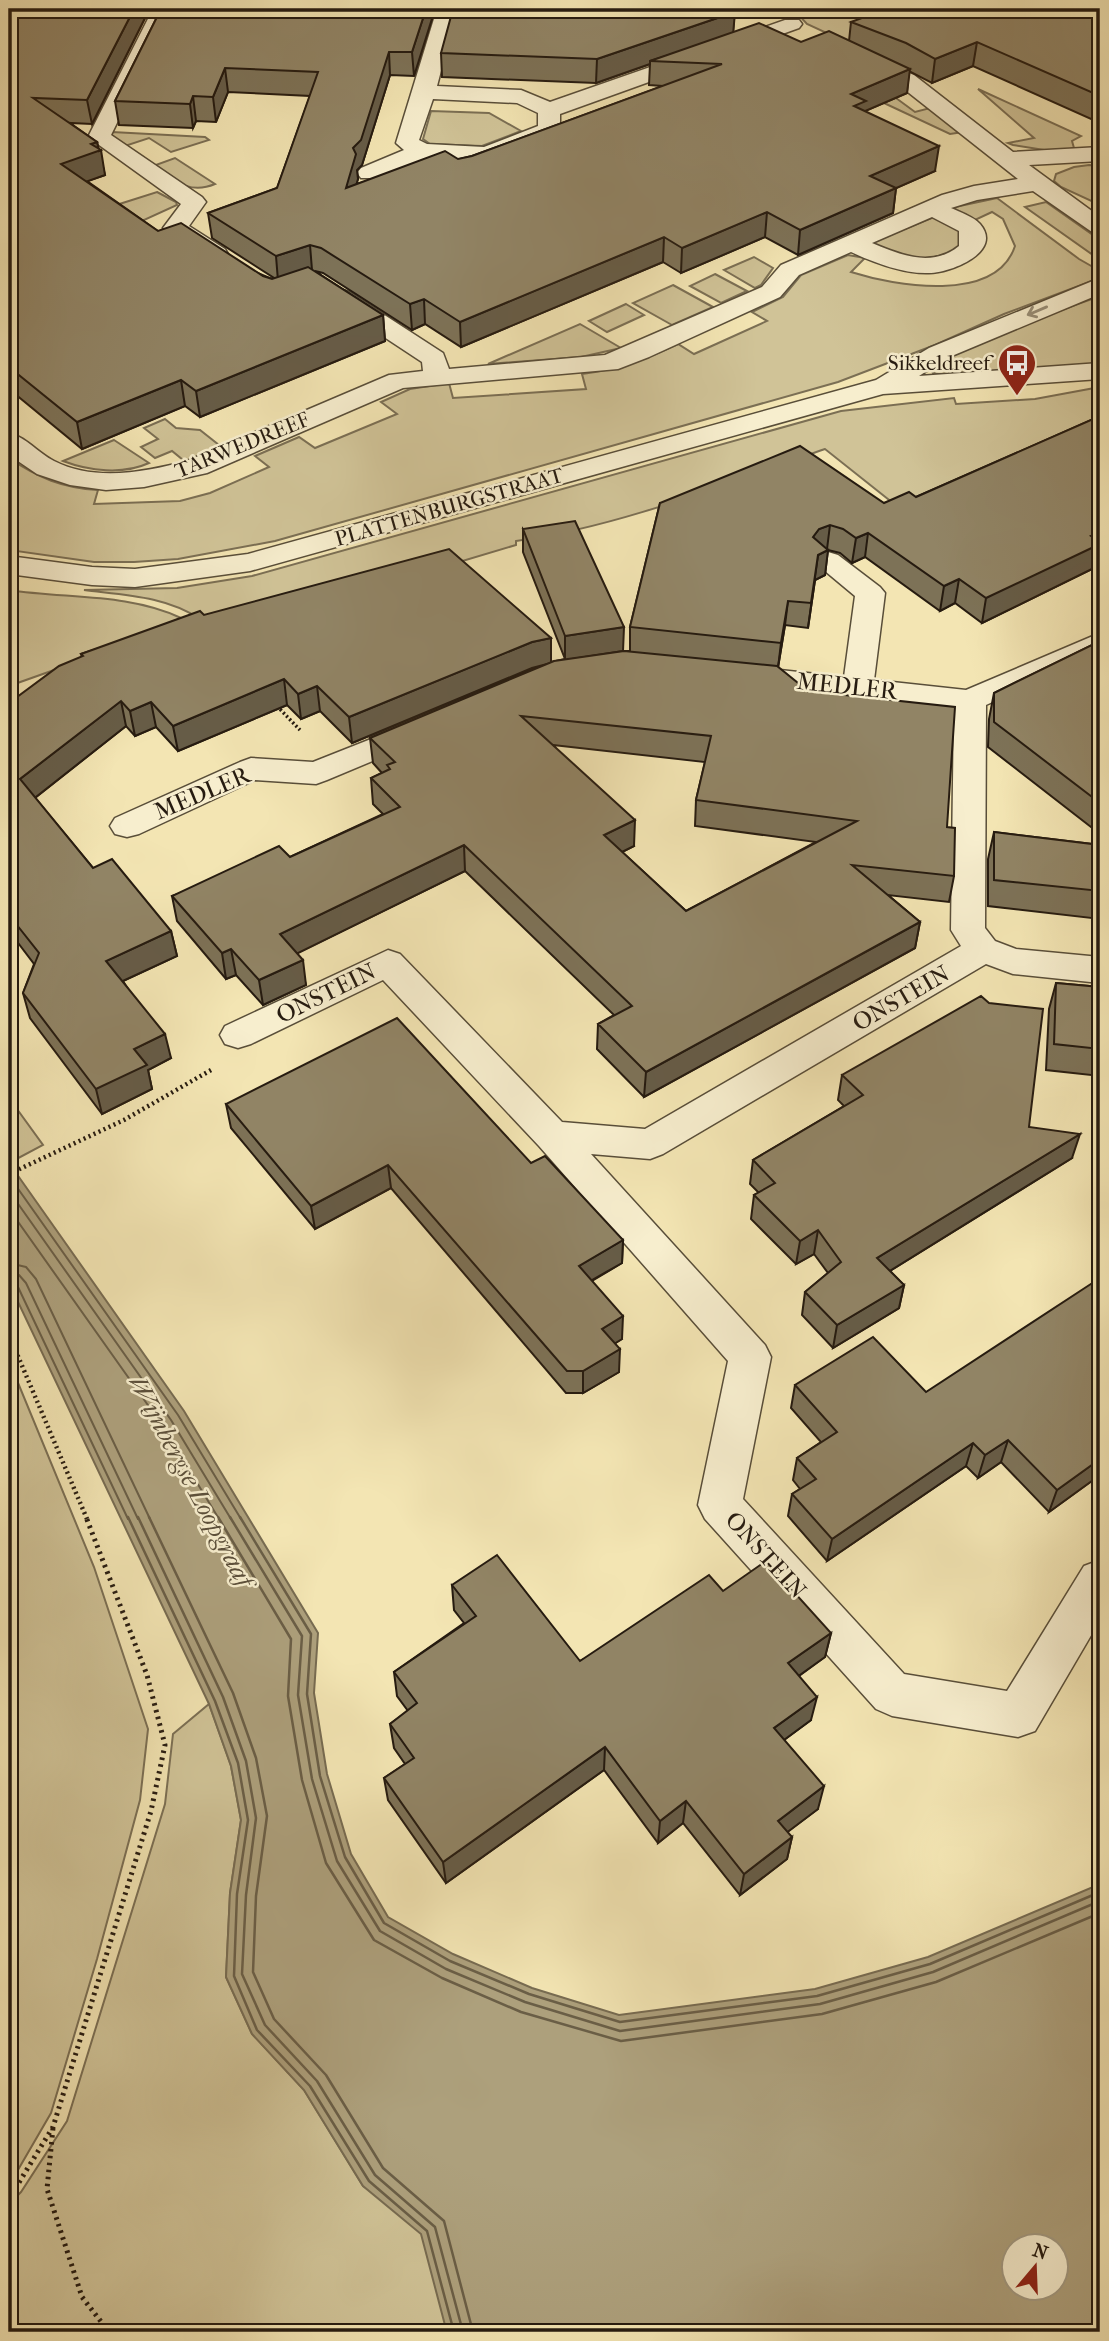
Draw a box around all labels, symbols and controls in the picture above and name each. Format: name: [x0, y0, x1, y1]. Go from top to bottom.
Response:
one-way arrow: [1027, 306, 1049, 319]
bus stop icon: Sikkeldreef: [996, 342, 1038, 397]
place label: Sikkeldreef: [888, 351, 994, 375]
street label: TARWEDREEF: [171, 407, 313, 483]
street label: PLATTENBURGSTRAAT: [332, 463, 567, 551]
street label: MEDLER: [795, 667, 900, 705]
street label: MEDLER: [150, 760, 255, 826]
street label: ONSTEIN: [272, 957, 380, 1029]
street label: ONSTEIN: [847, 959, 955, 1037]
water label: Wijnbergse Loopgraaf: [122, 1370, 262, 1597]
street label: ONSTEIN: [720, 1506, 812, 1604]
north arrow: [1000, 2232, 1070, 2302]
text: N: [1030, 2239, 1051, 2265]

